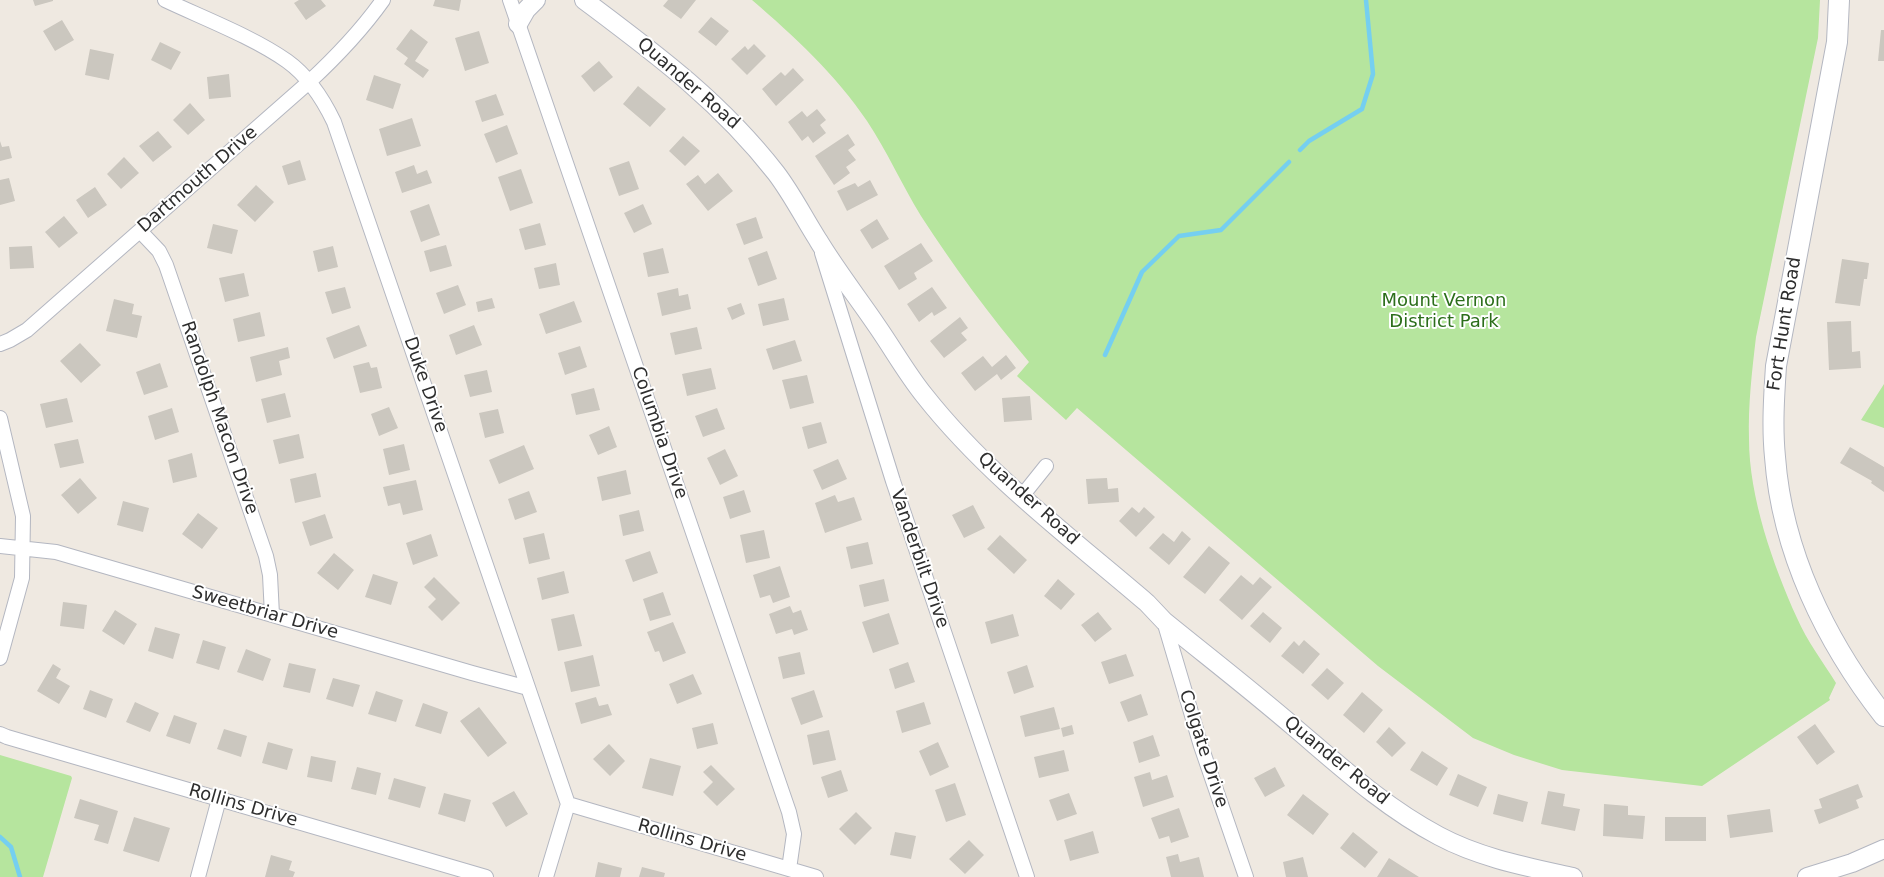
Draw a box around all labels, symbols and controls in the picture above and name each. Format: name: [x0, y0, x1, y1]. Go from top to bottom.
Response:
street label: Quander Road: [632, 34, 744, 134]
street label: Dartmouth Drive: [134, 122, 262, 238]
street label: Fort Hunt Road: [1764, 256, 1806, 392]
park label: Mount Vernon District Park: [1381, 290, 1507, 332]
street label: Randolph Macon Drive: [176, 318, 262, 518]
street label: Duke Drive: [399, 334, 451, 436]
street label: Columbia Drive: [626, 364, 692, 502]
street label: Quander Road: [973, 448, 1083, 550]
street label: Vanderbilt Drive: [885, 487, 953, 631]
street label: Sweetbriar Drive: [189, 582, 341, 644]
street label: Colgate Drive: [1174, 687, 1232, 811]
street label: Quander Road: [1279, 712, 1393, 810]
street label: Rollins Drive: [186, 780, 300, 832]
street label: Rollins Drive: [635, 815, 749, 867]

